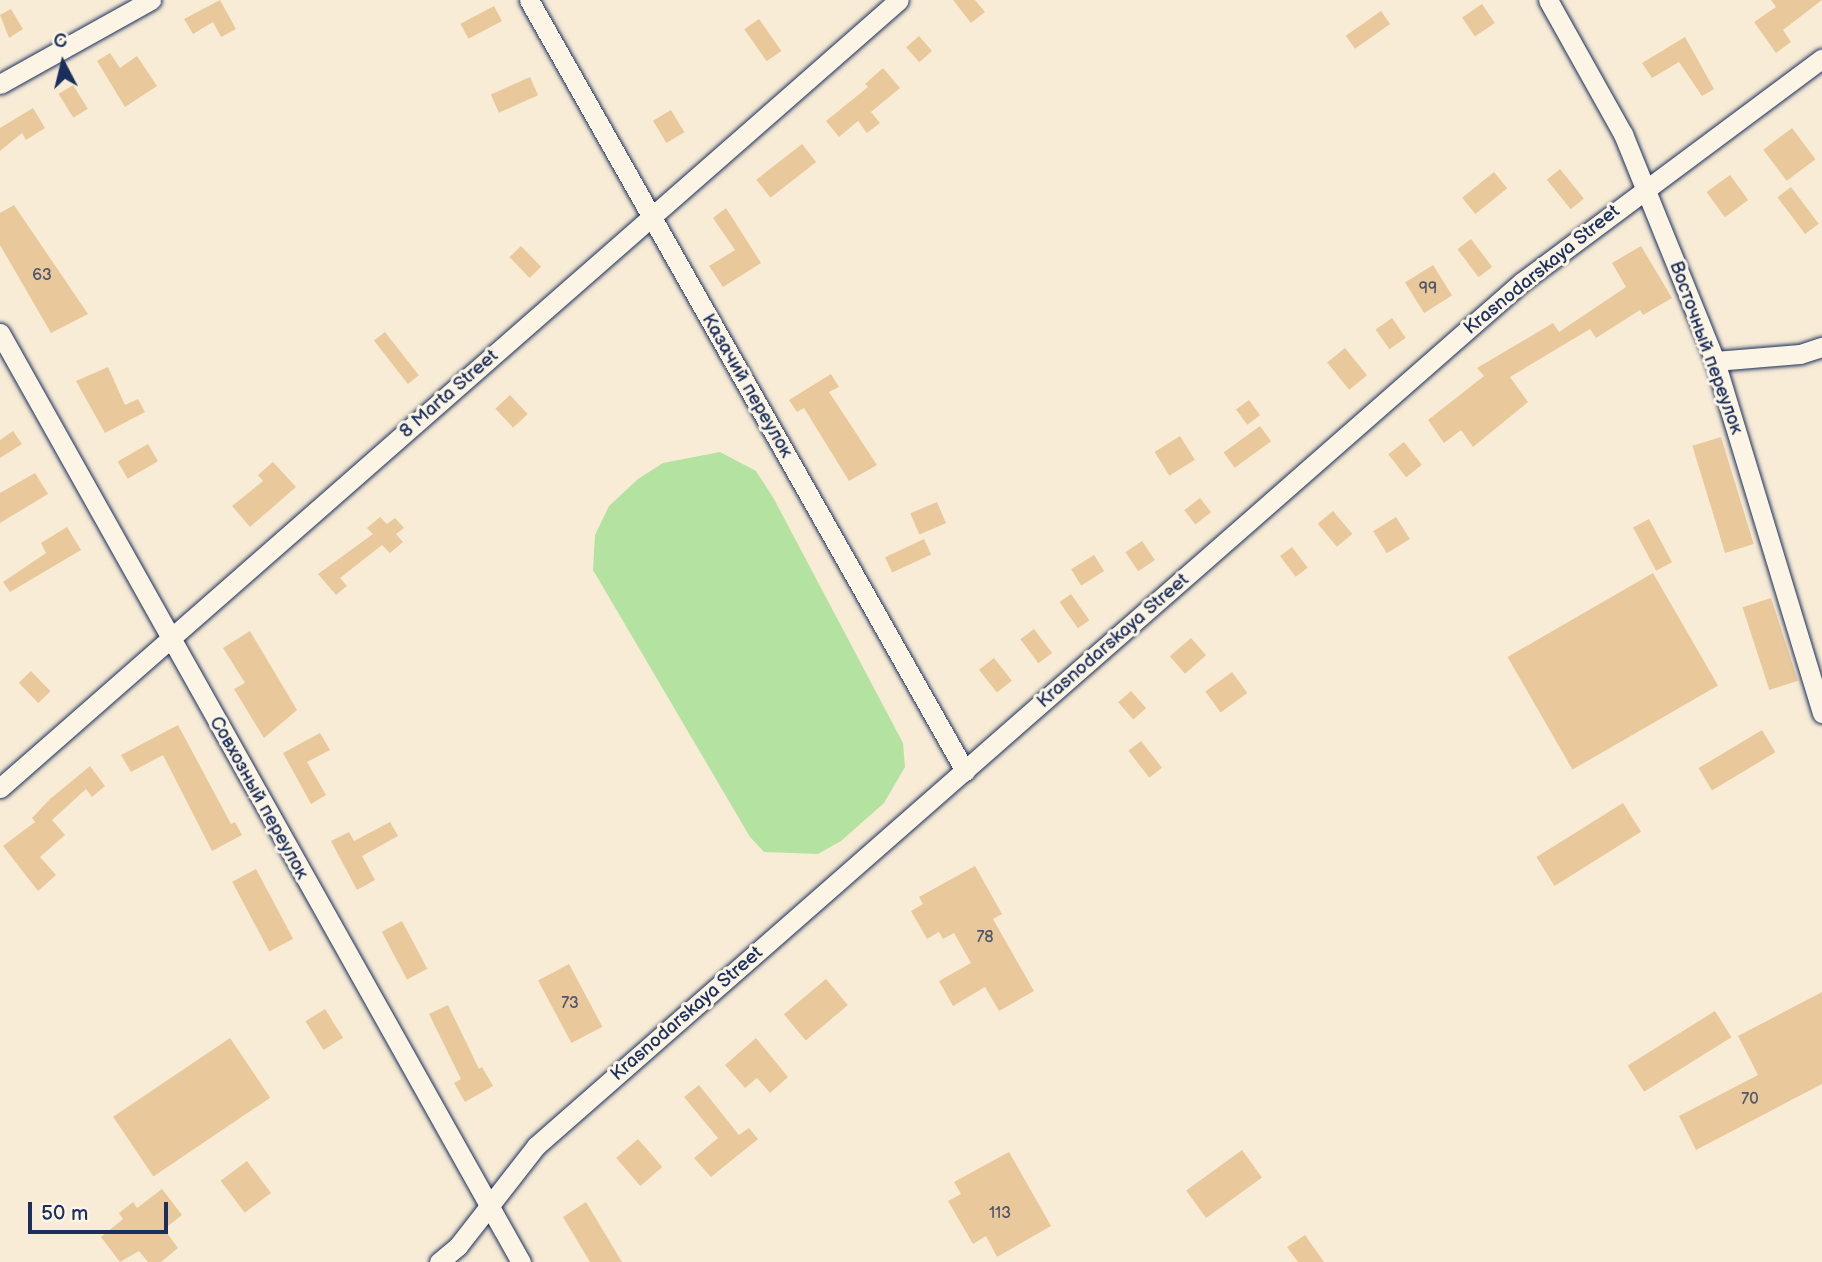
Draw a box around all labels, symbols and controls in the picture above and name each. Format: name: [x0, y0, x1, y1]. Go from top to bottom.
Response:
north arrow: [28, 28, 98, 98]
text: С: [52, 29, 68, 54]
street label: Krasnodarskaya Street: [1459, 200, 1625, 340]
street label: Восточный переулок: [1664, 258, 1748, 438]
house number: 63: [32, 266, 52, 286]
house number: 99: [1419, 279, 1437, 299]
street label: Казачий переулок: [696, 310, 798, 462]
street label: 8 Marta Street: [395, 345, 503, 443]
street label: Krasnodarskaya Street: [1032, 569, 1194, 713]
street label: Совхозный переулок: [205, 713, 313, 883]
house number: 78: [976, 928, 994, 948]
street label: Krasnodarskaya Street: [606, 942, 768, 1086]
house number: 73: [561, 994, 579, 1014]
house number: 70: [1741, 1090, 1759, 1110]
scale bar: [32, 1188, 172, 1232]
text: 50 m: [41, 1201, 88, 1226]
house number: 113: [989, 1204, 1011, 1224]

